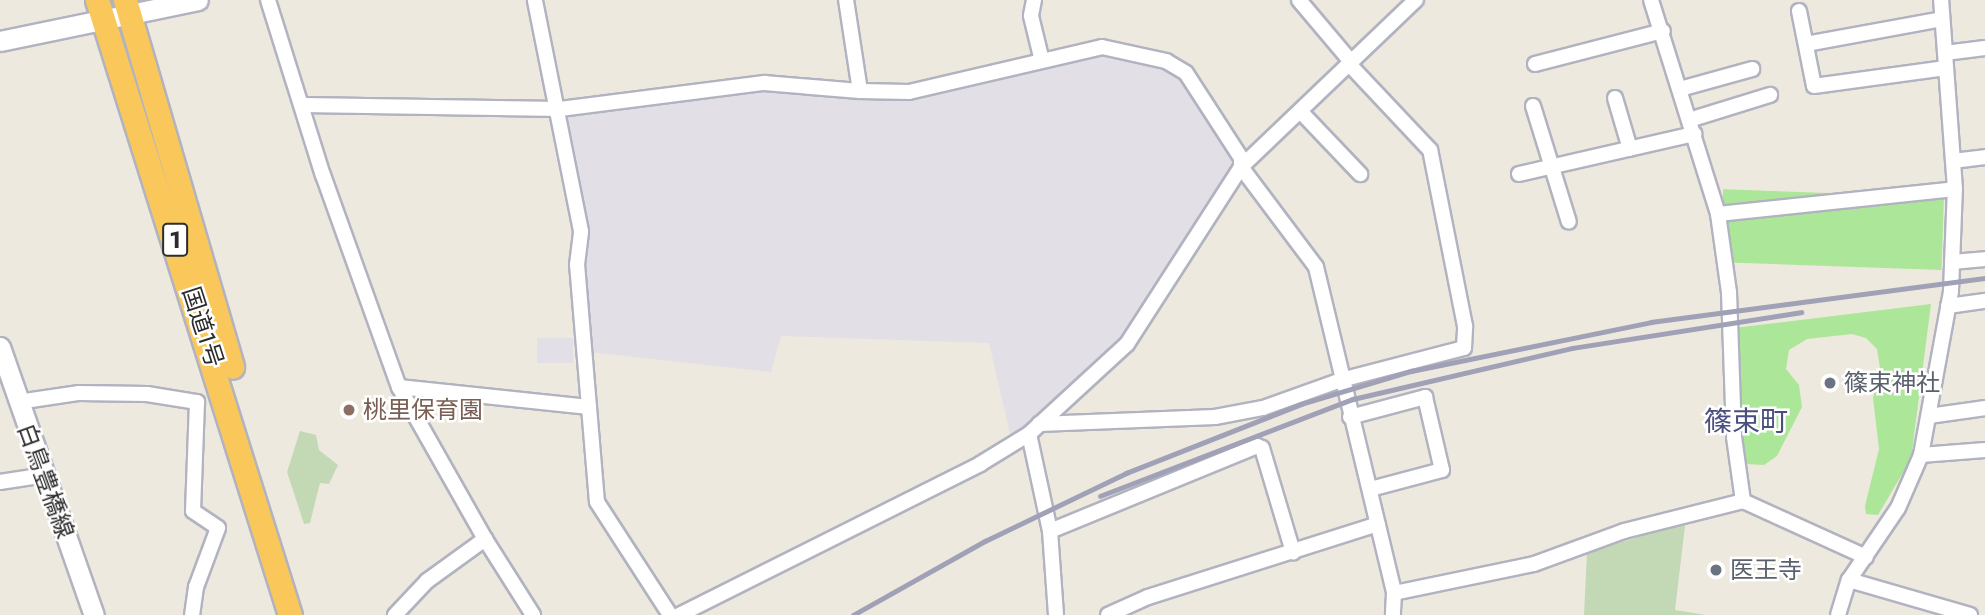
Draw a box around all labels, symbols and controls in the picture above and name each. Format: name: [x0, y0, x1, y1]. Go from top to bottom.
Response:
road number: 1: [161, 220, 189, 260]
street label: 国道1号: [177, 283, 229, 371]
place label: 篠束神社: [1844, 369, 1940, 397]
marker: 篠束神社: [1822, 375, 1838, 391]
place label: 桃里保育園: [363, 396, 483, 424]
marker: 桃里保育園: [341, 402, 357, 418]
district label: 篠束町: [1704, 405, 1788, 439]
street label: 白鳥豊橋線: [12, 420, 80, 542]
place label: 医王寺: [1730, 556, 1802, 584]
marker: 医王寺: [1708, 562, 1724, 578]

